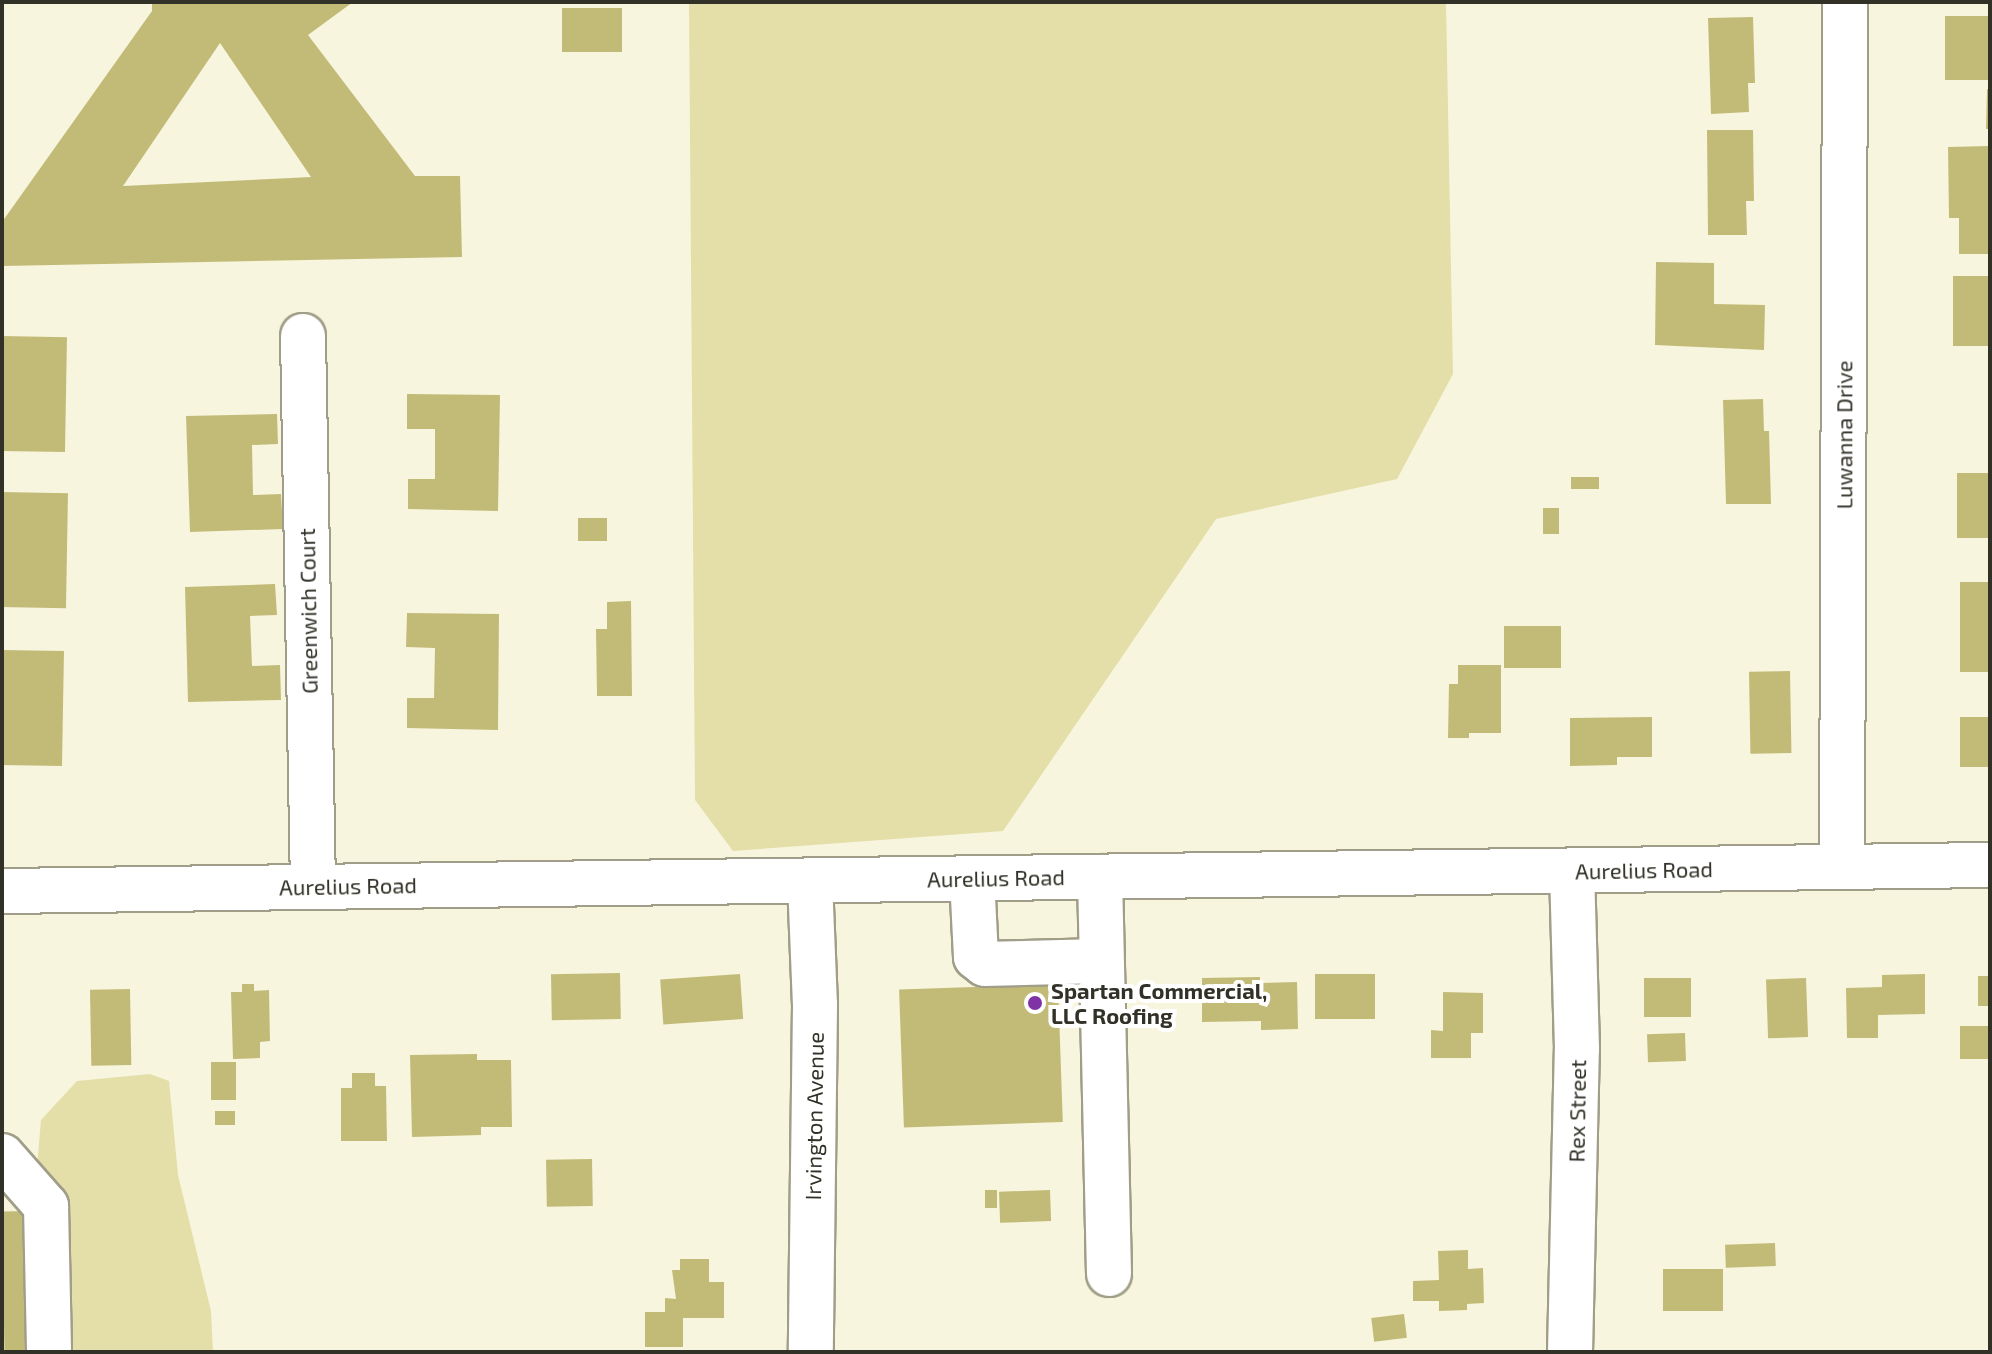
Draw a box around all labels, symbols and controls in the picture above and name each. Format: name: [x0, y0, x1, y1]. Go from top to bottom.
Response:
street label: Luwanna Drive: [1831, 361, 1857, 509]
street label: Greenwich Court: [293, 528, 323, 694]
street label: Aurelius Road: [1575, 856, 1713, 884]
street label: Aurelius Road: [927, 864, 1065, 892]
street label: Aurelius Road: [279, 872, 417, 900]
place label: Spartan Commercial, LLC Roofing: [1051, 977, 1267, 1028]
marker: Spartan Commercial, LLC Roofing: [1026, 994, 1044, 1012]
street label: Irvington Avenue: [799, 1031, 829, 1201]
street label: Rex Street: [1563, 1059, 1591, 1163]

